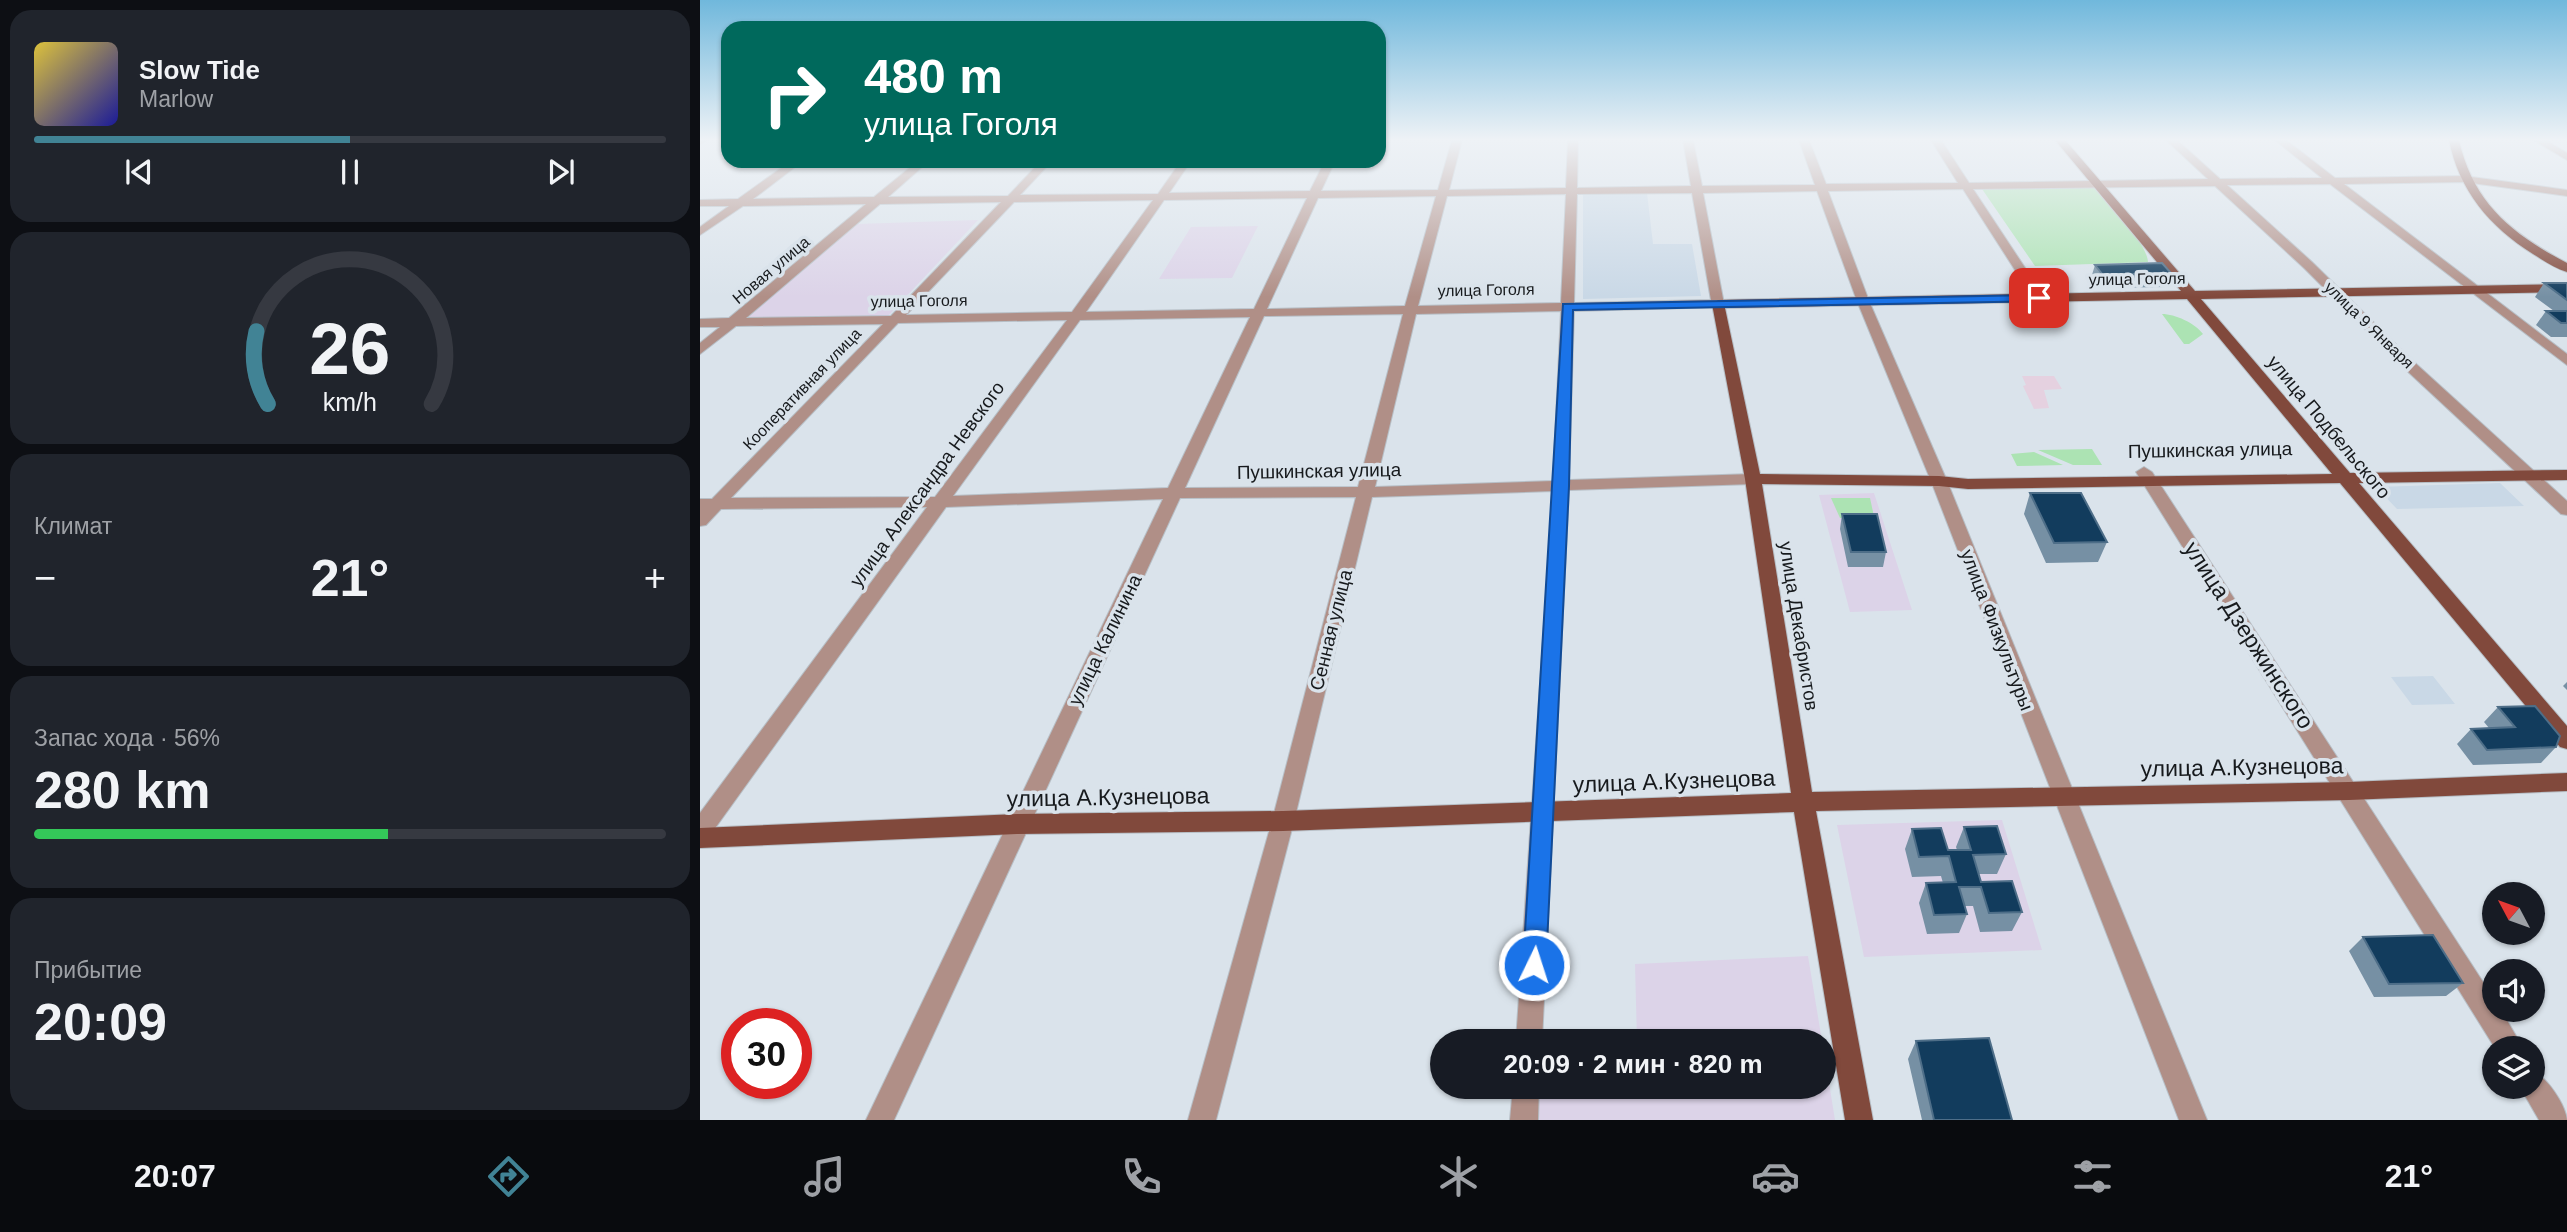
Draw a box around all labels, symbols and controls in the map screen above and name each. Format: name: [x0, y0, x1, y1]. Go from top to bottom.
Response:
icon: right: [749, 49, 840, 140]
text: 480 m: [864, 49, 1003, 103]
text: Slow Tide: [139, 55, 260, 85]
text: Marlow: [139, 86, 213, 112]
text: улица Гоголя: [864, 106, 1058, 142]
icon: previous: [120, 153, 158, 191]
icon: pause: [331, 153, 369, 191]
icon: next: [542, 153, 580, 191]
street label: Новая улица: [729, 233, 813, 307]
pin: [2009, 268, 2069, 328]
street label: улица Гоголя: [2088, 270, 2186, 288]
street label: улица 9 Января: [2321, 278, 2417, 372]
icon: arrive: [2020, 279, 2058, 317]
street label: улица Гоголя: [1437, 281, 1535, 299]
street label: улица Гоголя: [870, 292, 968, 310]
text: 26: [310, 308, 390, 389]
street label: Кооперативная улица: [740, 325, 864, 453]
street label: улица Подбельского: [2263, 351, 2395, 503]
street label: улица Александра Невского: [846, 377, 1008, 591]
text: km/h: [323, 388, 377, 416]
street label: Пушкинская улица: [2128, 438, 2293, 462]
street label: Пушкинская улица: [1237, 459, 1402, 483]
text: Климат: [34, 513, 112, 539]
street label: улица Дзержинского: [2179, 536, 2319, 734]
street label: улица Декабристов: [1775, 540, 1823, 712]
street label: улица Физкультуры: [1957, 546, 2037, 714]
text: 21°: [311, 549, 389, 607]
text: −: [34, 557, 56, 599]
text: +: [644, 557, 666, 599]
street label: Сенная улица: [1306, 567, 1356, 693]
street label: улица Калинина: [1064, 571, 1146, 709]
text: Запас хода · 56%: [34, 725, 220, 751]
street label: улица А.Кузнецова: [2140, 752, 2344, 782]
text: 280 km: [34, 761, 210, 819]
street label: улица А.Кузнецова: [1572, 764, 1776, 798]
street label: улица А.Кузнецова: [1006, 782, 1210, 812]
north arrow: [2482, 882, 2544, 945]
map controls: [2482, 882, 2545, 1099]
position arrow: [1497, 928, 1571, 1002]
text: Прибытие: [34, 957, 142, 983]
button: sound: [2482, 959, 2545, 1022]
text: 20:09: [34, 993, 167, 1051]
speed limit sign: 30: [721, 1008, 812, 1099]
button: layers: [2482, 1036, 2545, 1099]
text: 20:09 · 2 мин · 820 m: [1503, 1049, 1763, 1079]
icon: directions: [484, 1152, 533, 1201]
icon: music: [800, 1152, 849, 1201]
icon: phone: [1117, 1152, 1166, 1201]
icon: climate: [1434, 1152, 1483, 1201]
icon: car: [1751, 1152, 1800, 1201]
icon: filters: [2068, 1152, 2117, 1201]
text: 20:07: [134, 1158, 216, 1194]
text: 21°: [2385, 1158, 2433, 1194]

